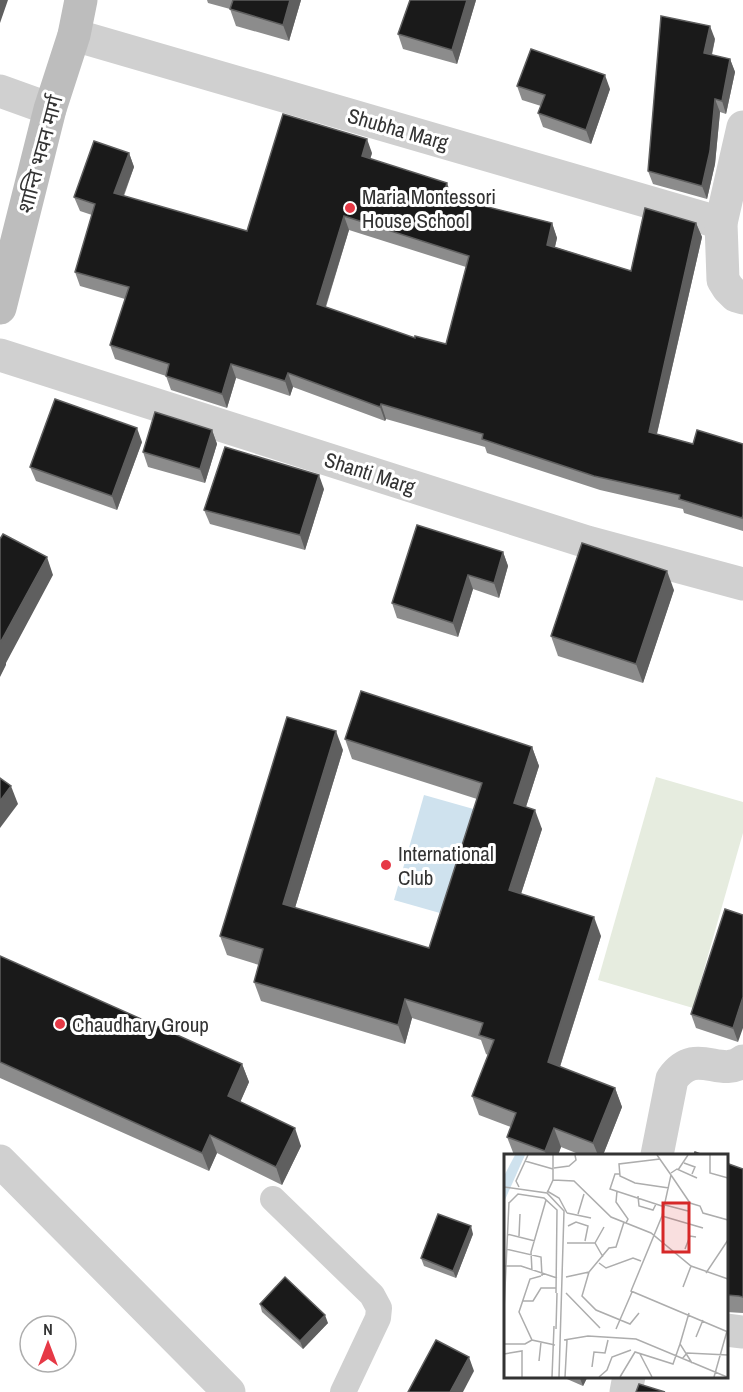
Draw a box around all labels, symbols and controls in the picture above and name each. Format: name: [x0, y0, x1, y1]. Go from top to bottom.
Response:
street label: शान्ति भवन मार्ग: [10, 91, 70, 216]
street label: Shubha Marg: [344, 101, 452, 157]
place label: Maria Montessori House School: [362, 182, 496, 235]
marker: Maria Montessori House School: [343, 201, 357, 215]
street label: Shanti Marg: [321, 445, 419, 501]
place label: International Club: [398, 839, 494, 892]
marker: International Club: [379, 858, 393, 872]
place label: Chaudhary Group: [72, 1010, 209, 1039]
marker: Chaudhary Group: [53, 1017, 67, 1031]
inset map: [504, 1154, 728, 1377]
north arrow: [18, 1314, 78, 1374]
text: N: [43, 1318, 53, 1340]

